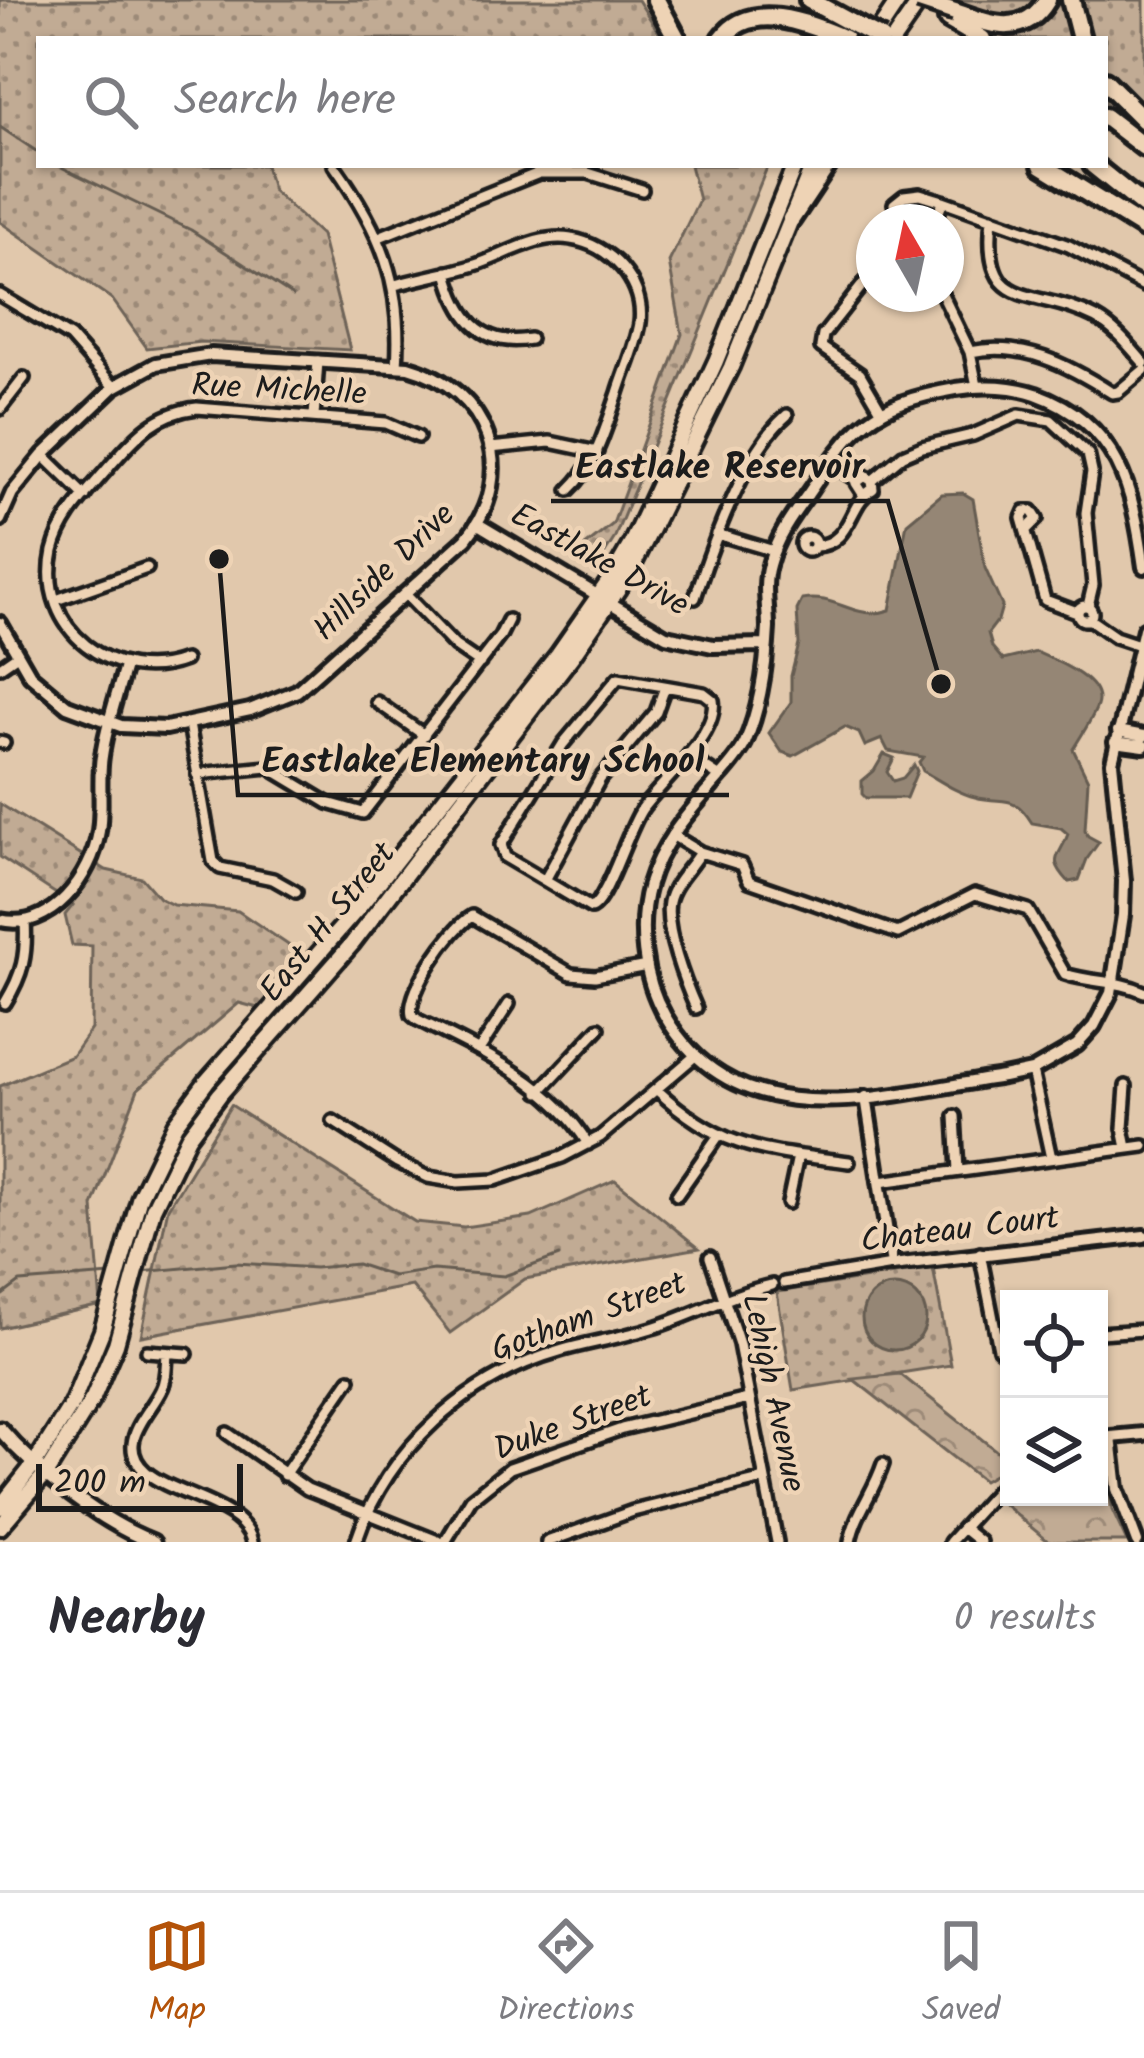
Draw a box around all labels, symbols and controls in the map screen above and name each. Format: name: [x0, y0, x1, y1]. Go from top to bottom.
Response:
search box: [36, 36, 1108, 168]
text: Search here: [174, 66, 396, 138]
icon: search: [78, 69, 144, 135]
north arrow: [856, 204, 964, 312]
street label: Rue Michelle: [190, 360, 368, 422]
callout: Eastlake Reservoir: [551, 429, 888, 501]
text: Eastlake Reservoir: [576, 440, 866, 497]
street label: Eastlake Drive: [500, 490, 698, 632]
street label: Hillside Drive: [301, 491, 469, 655]
callout: Eastlake Elementary School: [238, 723, 729, 795]
text: Eastlake Elementary School: [262, 734, 705, 791]
street label: East H Street: [247, 830, 411, 1015]
street label: Chateau Court: [858, 1192, 1063, 1269]
street label: Gotham Street: [484, 1258, 695, 1378]
street label: Lehigh Avenue: [725, 1289, 819, 1498]
map controls: [1000, 1290, 1108, 1506]
button: locate: [1000, 1290, 1108, 1398]
street label: Duke Street: [487, 1371, 660, 1477]
button: layers: [1000, 1398, 1108, 1506]
scale bar: [36, 1458, 243, 1511]
text: 200 m: [54, 1458, 146, 1511]
text: Nearby: [48, 1580, 205, 1661]
text: 0 results: [954, 1589, 1096, 1651]
tab: Map: [144, 1913, 210, 2038]
tab: Directions: [497, 1913, 634, 2038]
tab: Saved: [922, 1913, 1000, 2038]

